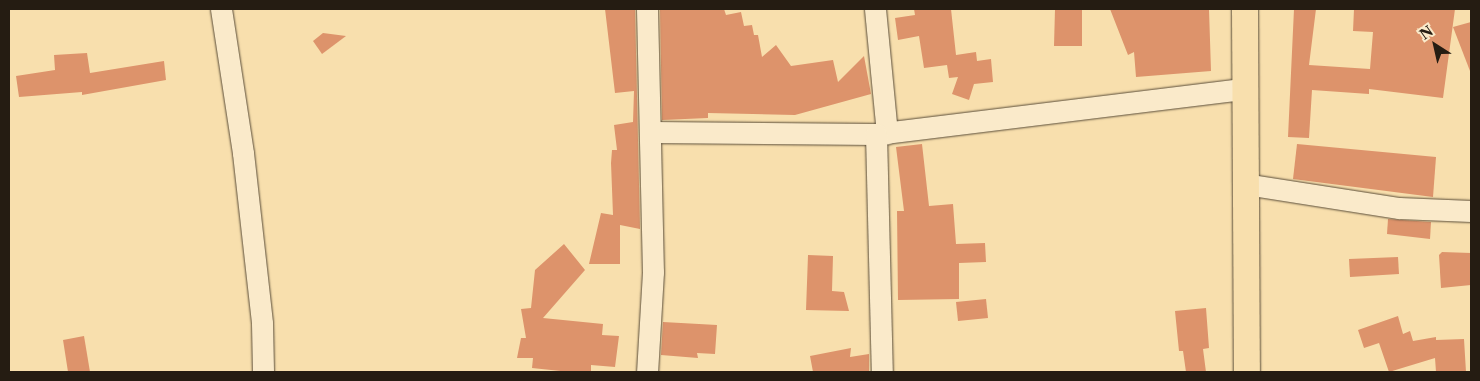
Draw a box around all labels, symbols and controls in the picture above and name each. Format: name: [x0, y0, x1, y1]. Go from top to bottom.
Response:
north arrow: [1410, 20, 1460, 70]
text: N: [1416, 22, 1437, 44]

